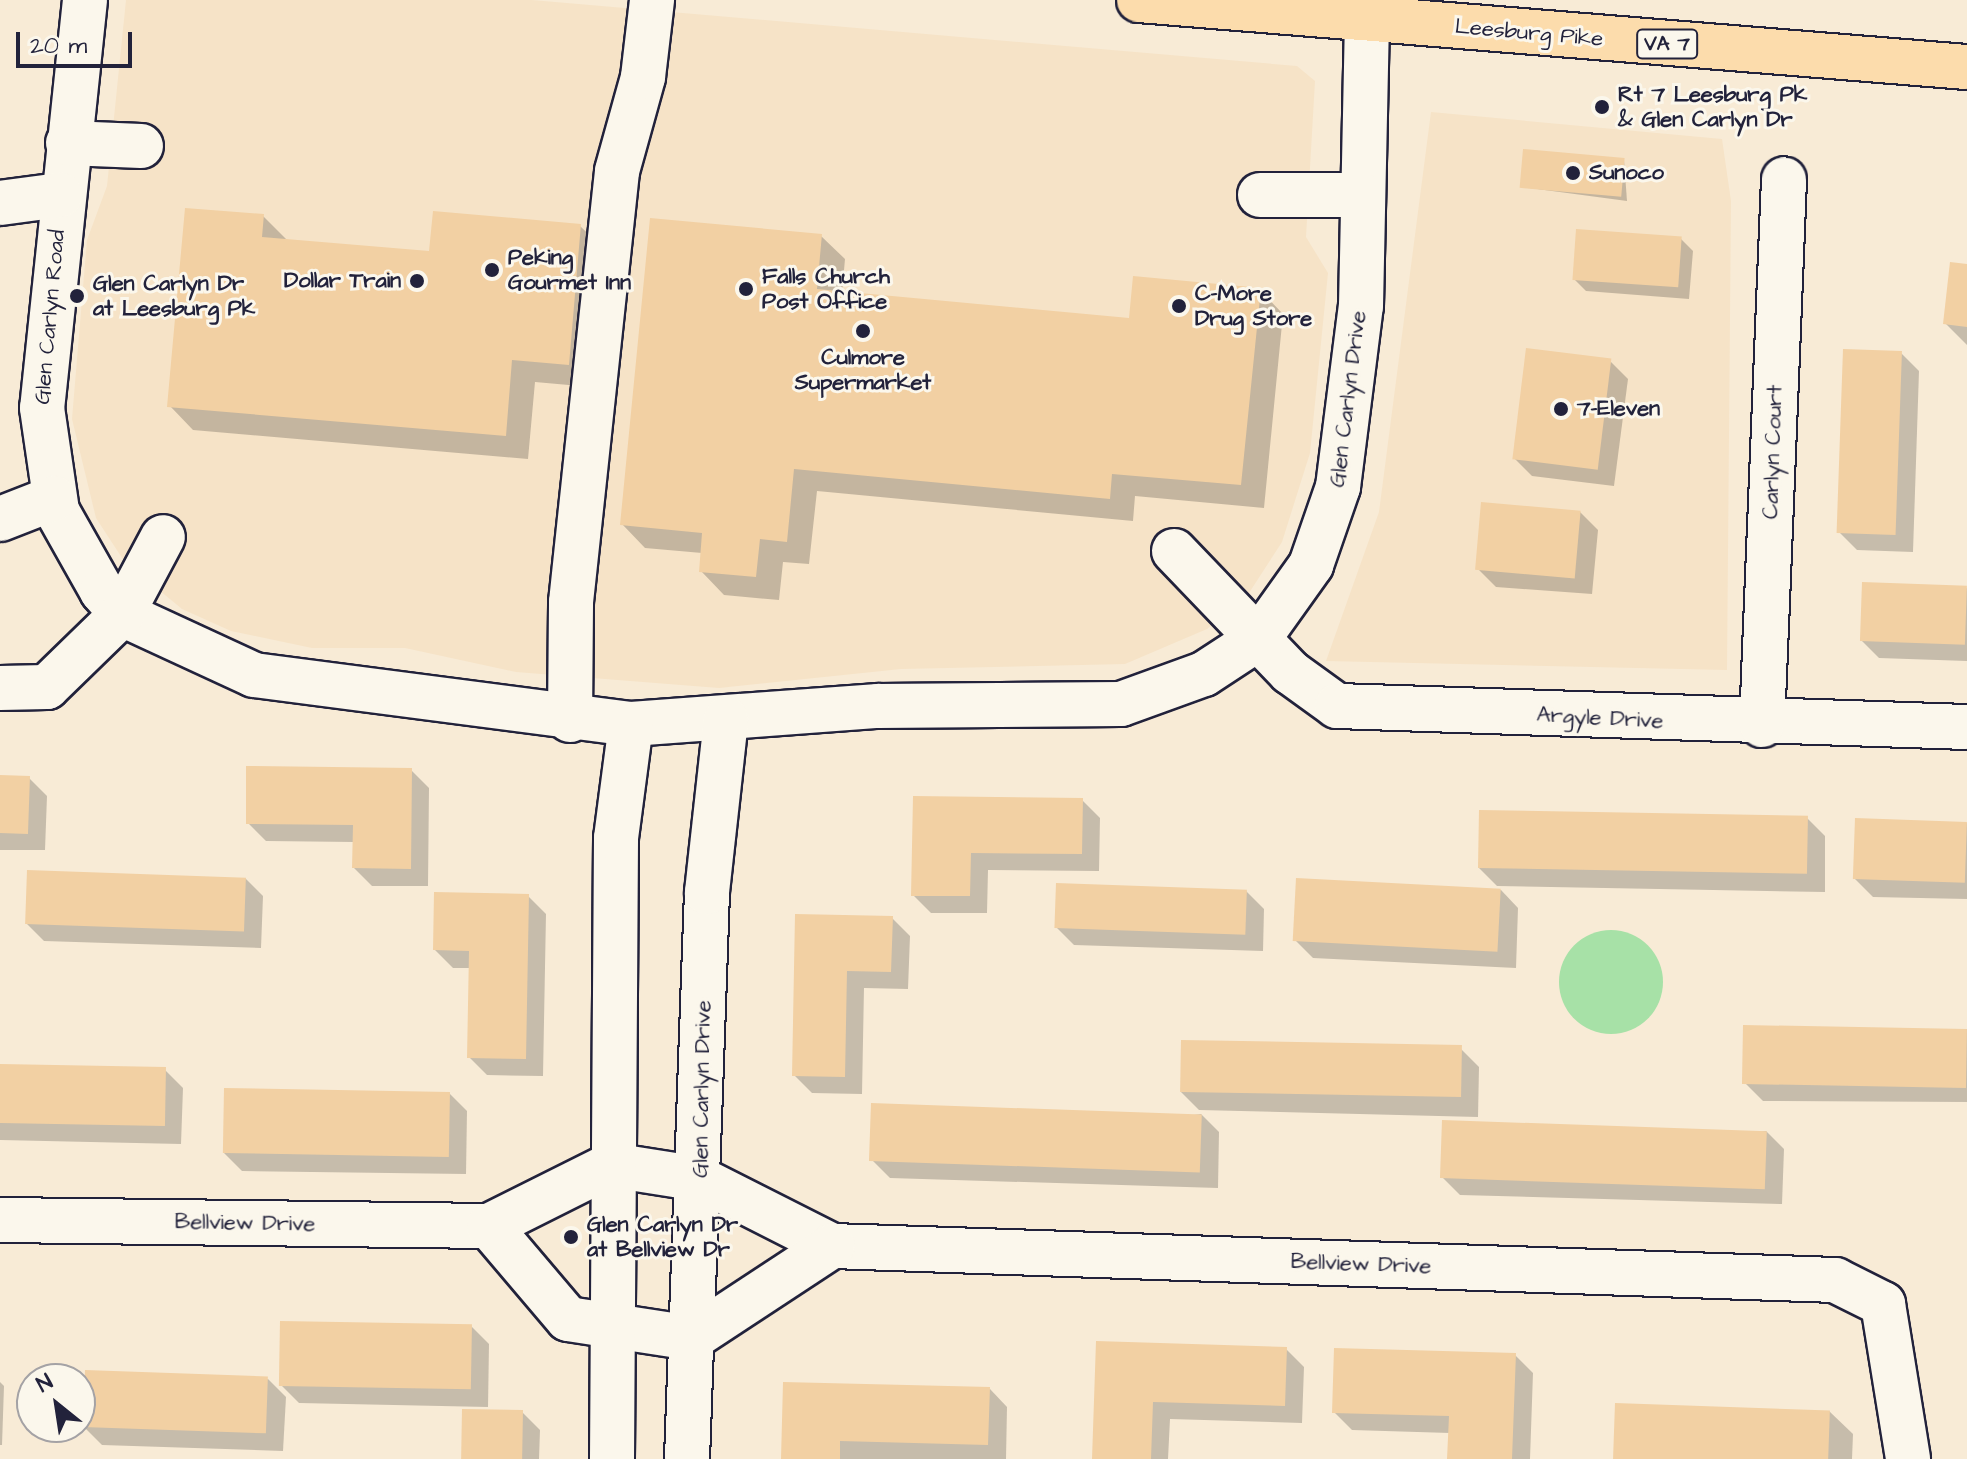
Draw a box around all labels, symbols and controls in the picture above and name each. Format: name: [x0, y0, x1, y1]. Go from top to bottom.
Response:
street label: Leesburg Pike: [1454, 13, 1604, 53]
scale bar: [20, 16, 136, 66]
road number: VA 7: [1635, 28, 1699, 60]
text: 20 m: [30, 29, 87, 63]
place label: Rt 7 Leesburg Pk & Glen Carlyn Dr: [1618, 81, 1807, 132]
marker: Rt 7 Leesburg Pk & Glen Carlyn Dr: [1593, 98, 1611, 116]
place label: Sunoco: [1589, 160, 1664, 186]
marker: Sunoco: [1564, 164, 1582, 182]
street label: Glen Carlyn Road: [29, 229, 71, 405]
place label: Peking Gourmet Inn: [508, 244, 631, 296]
marker: Peking Gourmet Inn: [483, 261, 501, 279]
place label: Falls Church Post Office: [762, 263, 890, 314]
place label: Dollar Train: [284, 268, 401, 294]
place label: Glen Carlyn Dr at Leesburg Pk: [93, 270, 255, 322]
marker: Dollar Train: [408, 272, 426, 290]
marker: Falls Church Post Office: [737, 280, 755, 298]
place label: C-More Drug Store: [1195, 280, 1312, 332]
marker: Glen Carlyn Dr at Leesburg Pk: [68, 287, 86, 305]
marker: C-More Drug Store: [1170, 297, 1188, 315]
street label: Glen Carlyn Drive: [1324, 309, 1372, 489]
marker: Culmore Supermarket: [854, 322, 872, 340]
place label: Culmore Supermarket: [795, 344, 931, 396]
street label: Carlyn Court: [1757, 384, 1789, 520]
place label: 7-Eleven: [1577, 396, 1660, 422]
marker: 7-Eleven: [1552, 400, 1570, 418]
street label: Argyle Drive: [1536, 701, 1664, 735]
street label: Glen Carlyn Drive: [687, 1000, 717, 1178]
street label: Bellview Drive: [174, 1209, 316, 1237]
place label: Glen Carlyn Dr at Bellview Dr: [587, 1211, 738, 1262]
marker: Glen Carlyn Dr at Bellview Dr: [562, 1228, 580, 1246]
street label: Bellview Drive: [1290, 1248, 1432, 1280]
north arrow: [16, 1363, 96, 1443]
text: N: [31, 1367, 58, 1400]

